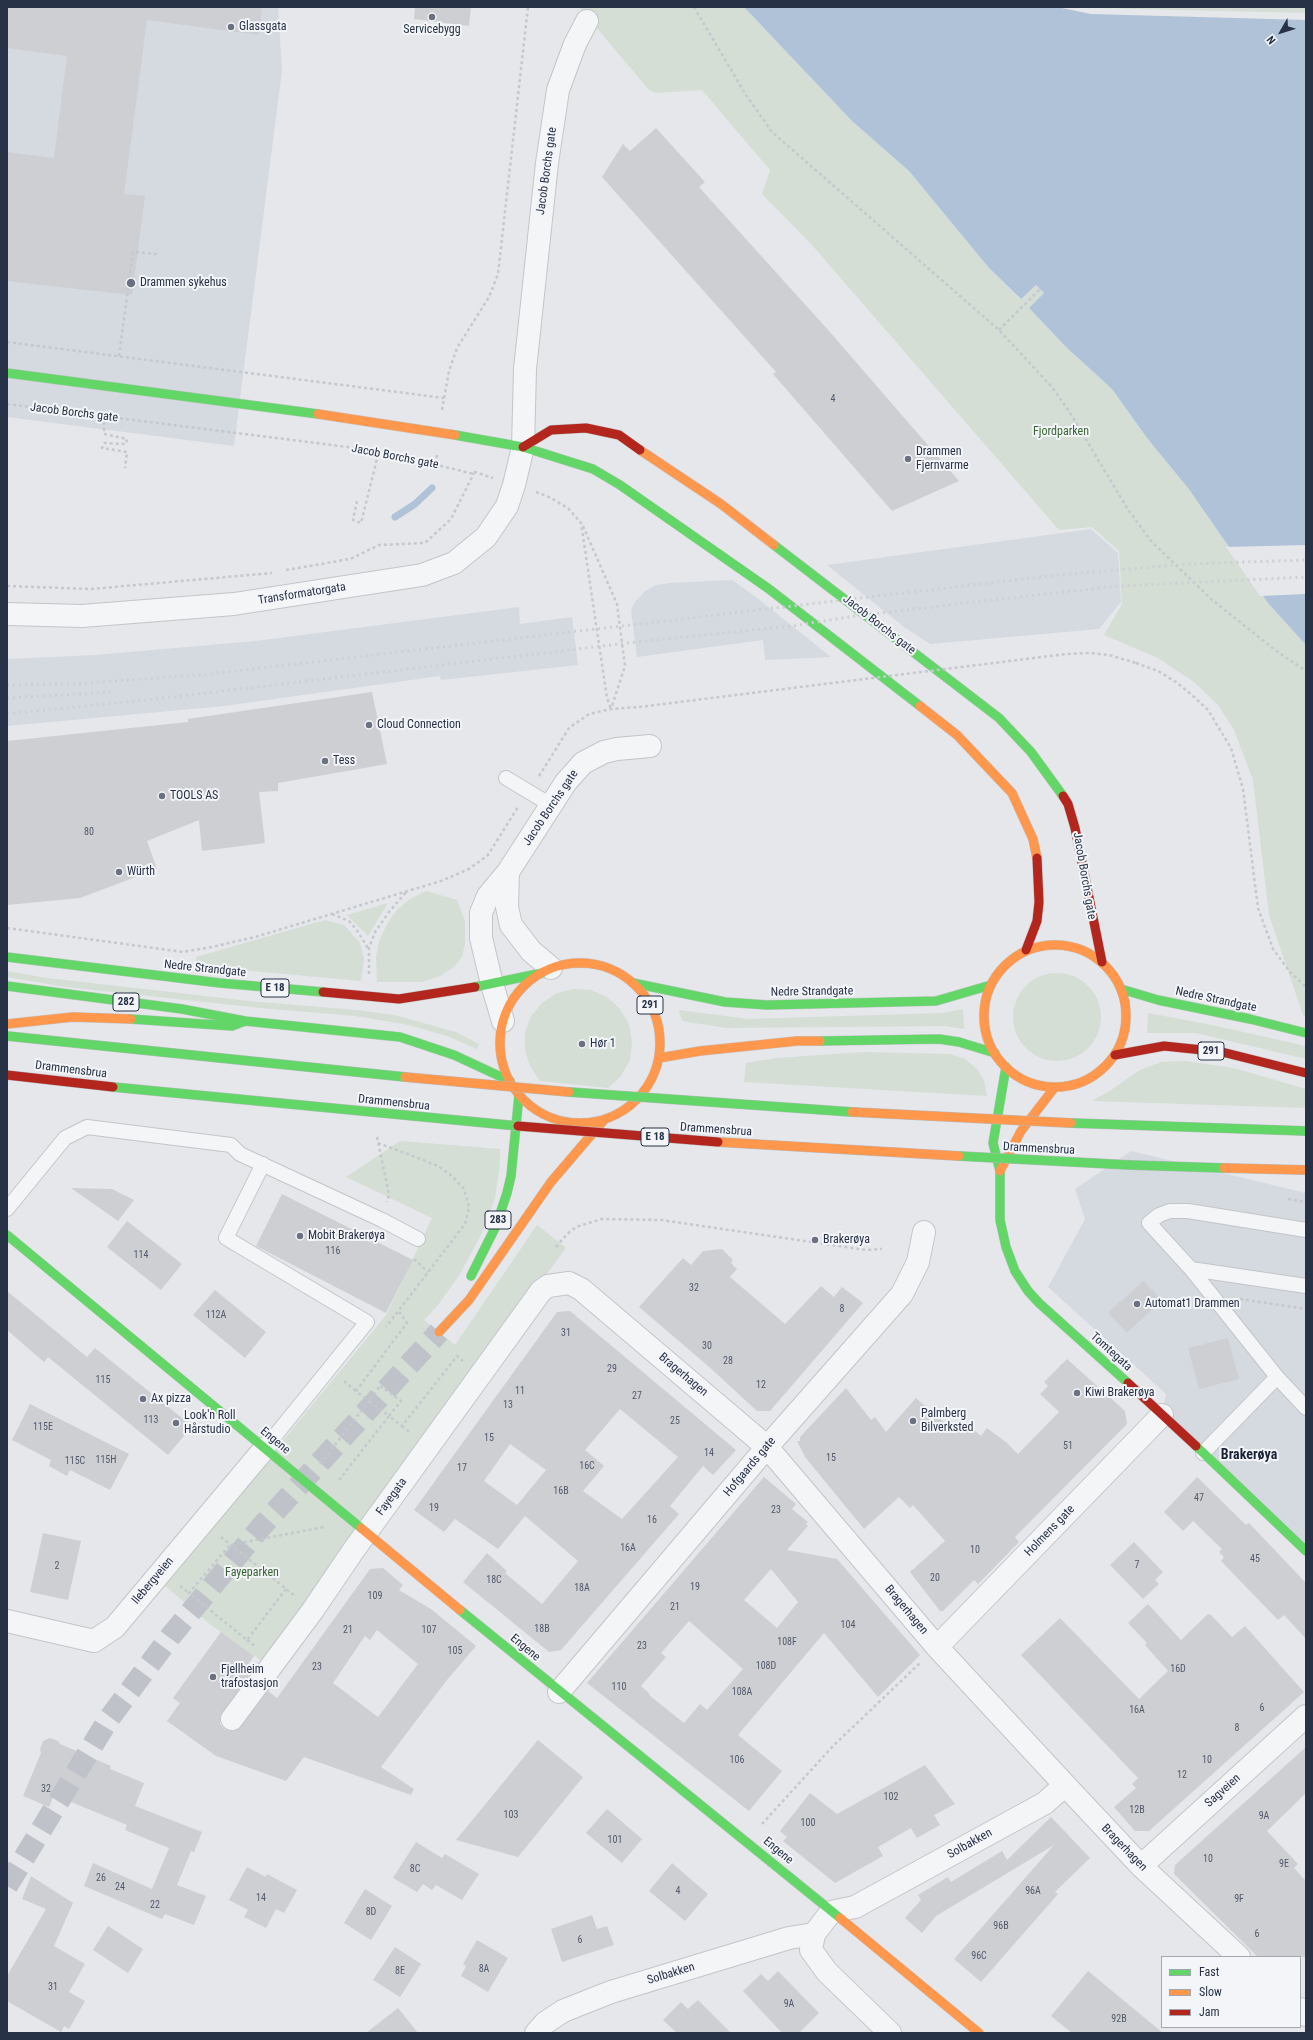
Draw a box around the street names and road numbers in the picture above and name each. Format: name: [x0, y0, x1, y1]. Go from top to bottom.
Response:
street label: Jacob Borchs gate: [534, 126, 560, 216]
street label: Jacob Borchs gate: [29, 400, 119, 426]
street label: Jacob Borchs gate: [350, 442, 440, 472]
street label: Transformatorgata: [257, 580, 347, 608]
street label: Jacob Borchs gate: [840, 592, 918, 658]
street label: Jacob Borchs gate: [520, 767, 582, 849]
street label: Jacob Borchs gate: [1069, 831, 1099, 921]
street label: Nedre Strandgate: [163, 958, 247, 980]
road number: E 18: [261, 979, 289, 997]
street label: Nedre Strandgate: [771, 984, 853, 1000]
street label: Nedre Strandgate: [1174, 984, 1258, 1016]
road number: 282: [113, 993, 139, 1011]
road number: 291: [637, 996, 663, 1014]
road number: 291: [1198, 1042, 1224, 1060]
street label: Drammensbrua: [34, 1058, 108, 1082]
street label: Drammensbrua: [357, 1092, 431, 1114]
street label: Drammensbrua: [680, 1120, 752, 1140]
road number: E 18: [641, 1128, 669, 1146]
street label: Drammensbrua: [1003, 1140, 1075, 1158]
road number: 283: [485, 1211, 511, 1229]
street label: Tomtegata: [1087, 1330, 1135, 1374]
street label: Bragerhagen: [655, 1350, 711, 1400]
street label: Engene: [257, 1424, 293, 1458]
street label: Hofgaards gate: [721, 1434, 779, 1500]
street label: Fayegata: [374, 1475, 410, 1519]
street label: Holmens gate: [1022, 1502, 1078, 1560]
street label: Ilebergveien: [129, 1554, 177, 1608]
street label: Bragerhagen: [881, 1582, 931, 1638]
street label: Engene: [507, 1631, 543, 1665]
street label: Sagveien: [1202, 1771, 1244, 1811]
street label: Bragerhagen: [1098, 1821, 1150, 1875]
street label: Solbakken: [945, 1826, 995, 1862]
street label: Engene: [760, 1834, 796, 1868]
street label: Solbakken: [646, 1960, 696, 1988]

